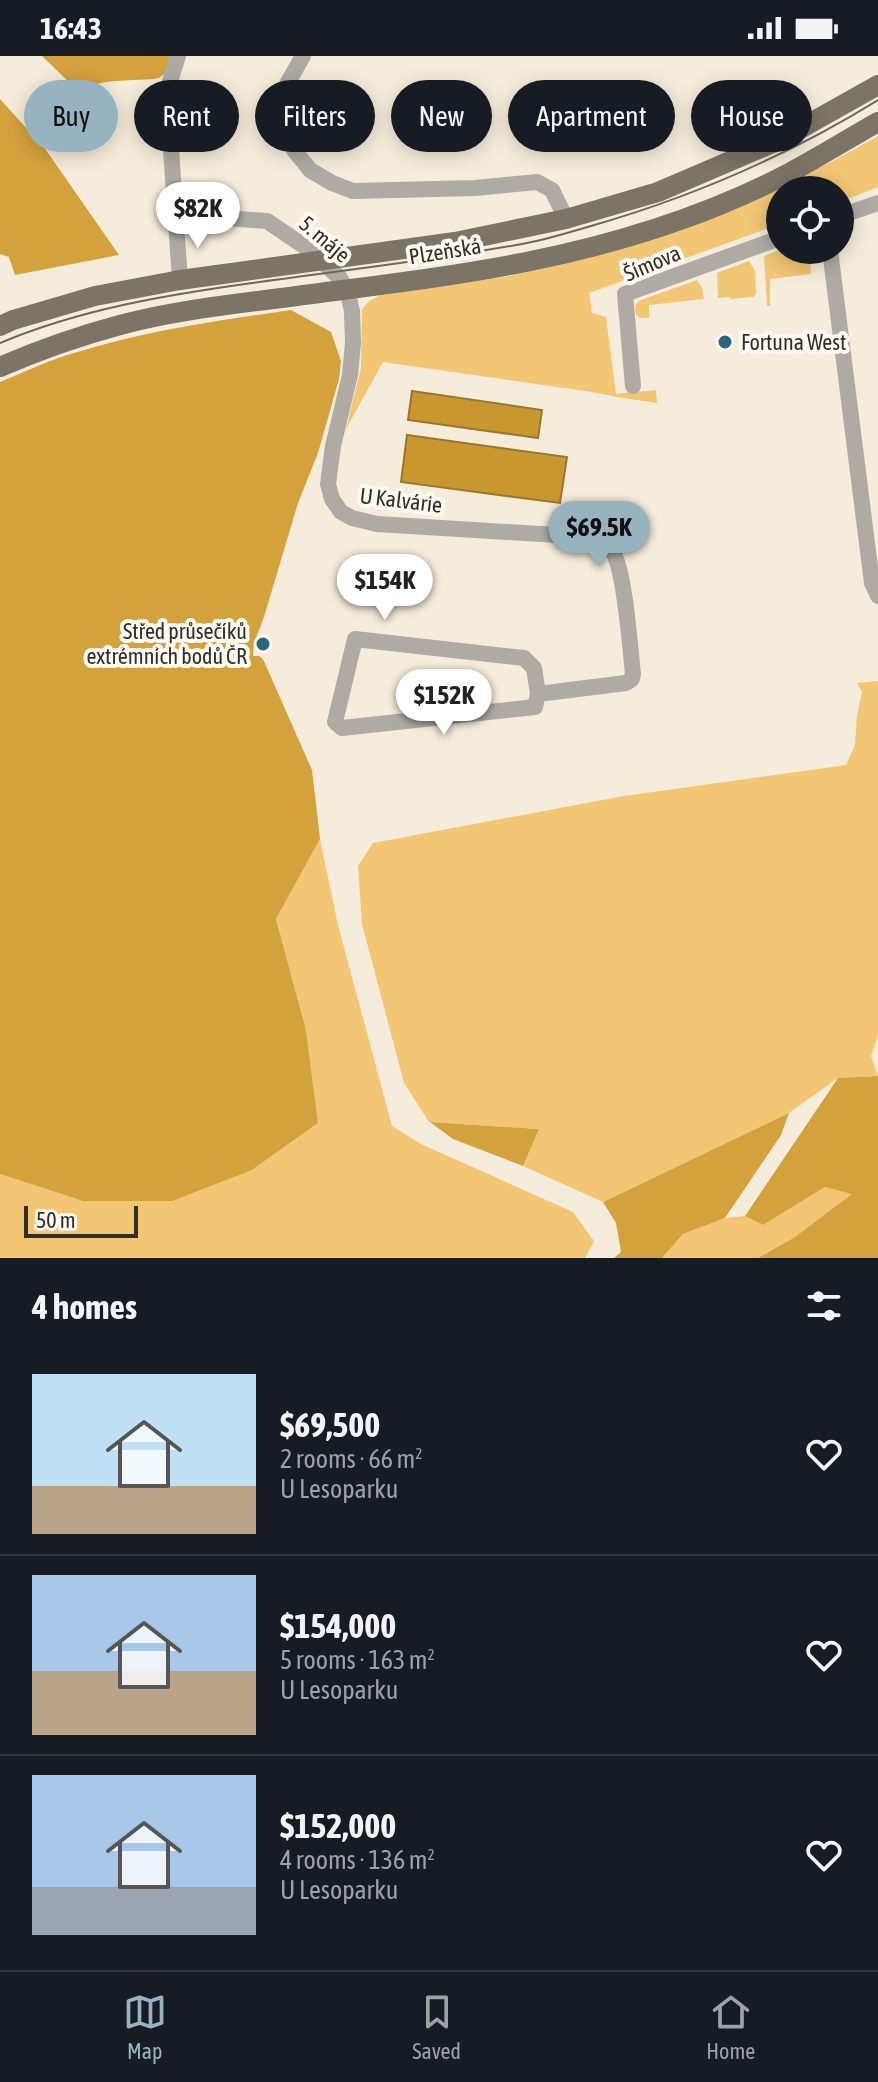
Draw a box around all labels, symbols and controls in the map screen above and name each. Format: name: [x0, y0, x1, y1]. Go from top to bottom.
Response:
text: 16:43: [40, 11, 102, 45]
chip: Buy: [24, 80, 118, 152]
chip: Rent: [134, 80, 239, 152]
chip: Filters: [255, 80, 375, 152]
chip: New: [391, 80, 492, 152]
chip: Apartment: [508, 80, 675, 152]
chip: House: [691, 80, 812, 152]
map controls: [766, 176, 854, 264]
button: locate: [766, 176, 854, 264]
pin: $82K: [151, 182, 245, 250]
text: $82K: [174, 193, 222, 223]
street label: 5. máje: [294, 210, 356, 268]
street label: Plzeňská: [407, 232, 483, 270]
street label: Šímova: [620, 239, 684, 287]
place label: Fortuna West: [741, 329, 846, 355]
marker: Fortuna West: [716, 333, 734, 351]
street label: U Kalvárie: [358, 482, 444, 518]
pin: $69.5K: [534, 501, 664, 569]
text: $69.5K: [567, 512, 631, 542]
pin: $154K: [329, 554, 441, 622]
text: $154K: [355, 565, 415, 595]
place label: Střed průsečíků extrémních bodů ČR: [86, 618, 247, 669]
marker: Střed průsečíků extrémních bodů ČR: [254, 635, 272, 653]
pin: $152K: [388, 669, 500, 737]
text: $152K: [414, 680, 474, 710]
scale bar: [24, 1202, 138, 1238]
text: 50 m: [36, 1207, 76, 1233]
icon: filters: [802, 1284, 846, 1328]
text: 4 homes: [32, 1287, 137, 1326]
text: $69,500: [280, 1405, 380, 1444]
icon: home: [96, 1406, 192, 1502]
icon: heart: [802, 1432, 846, 1476]
text: 2 rooms · 66 m²: [280, 1444, 422, 1474]
text: U Lesoparku: [280, 1474, 398, 1504]
text: $154,000: [280, 1606, 396, 1645]
icon: home: [96, 1607, 192, 1703]
icon: heart: [802, 1633, 846, 1677]
text: 5 rooms · 163 m²: [280, 1645, 435, 1675]
text: U Lesoparku: [280, 1675, 398, 1705]
text: $152,000: [280, 1806, 396, 1845]
icon: home: [96, 1807, 192, 1903]
icon: heart: [802, 1833, 846, 1877]
text: 4 rooms · 136 m²: [280, 1845, 435, 1875]
text: U Lesoparku: [280, 1875, 398, 1905]
tab: Map: [123, 1990, 167, 2064]
tab: Saved: [412, 1990, 461, 2064]
tab: Home: [706, 1990, 755, 2064]

